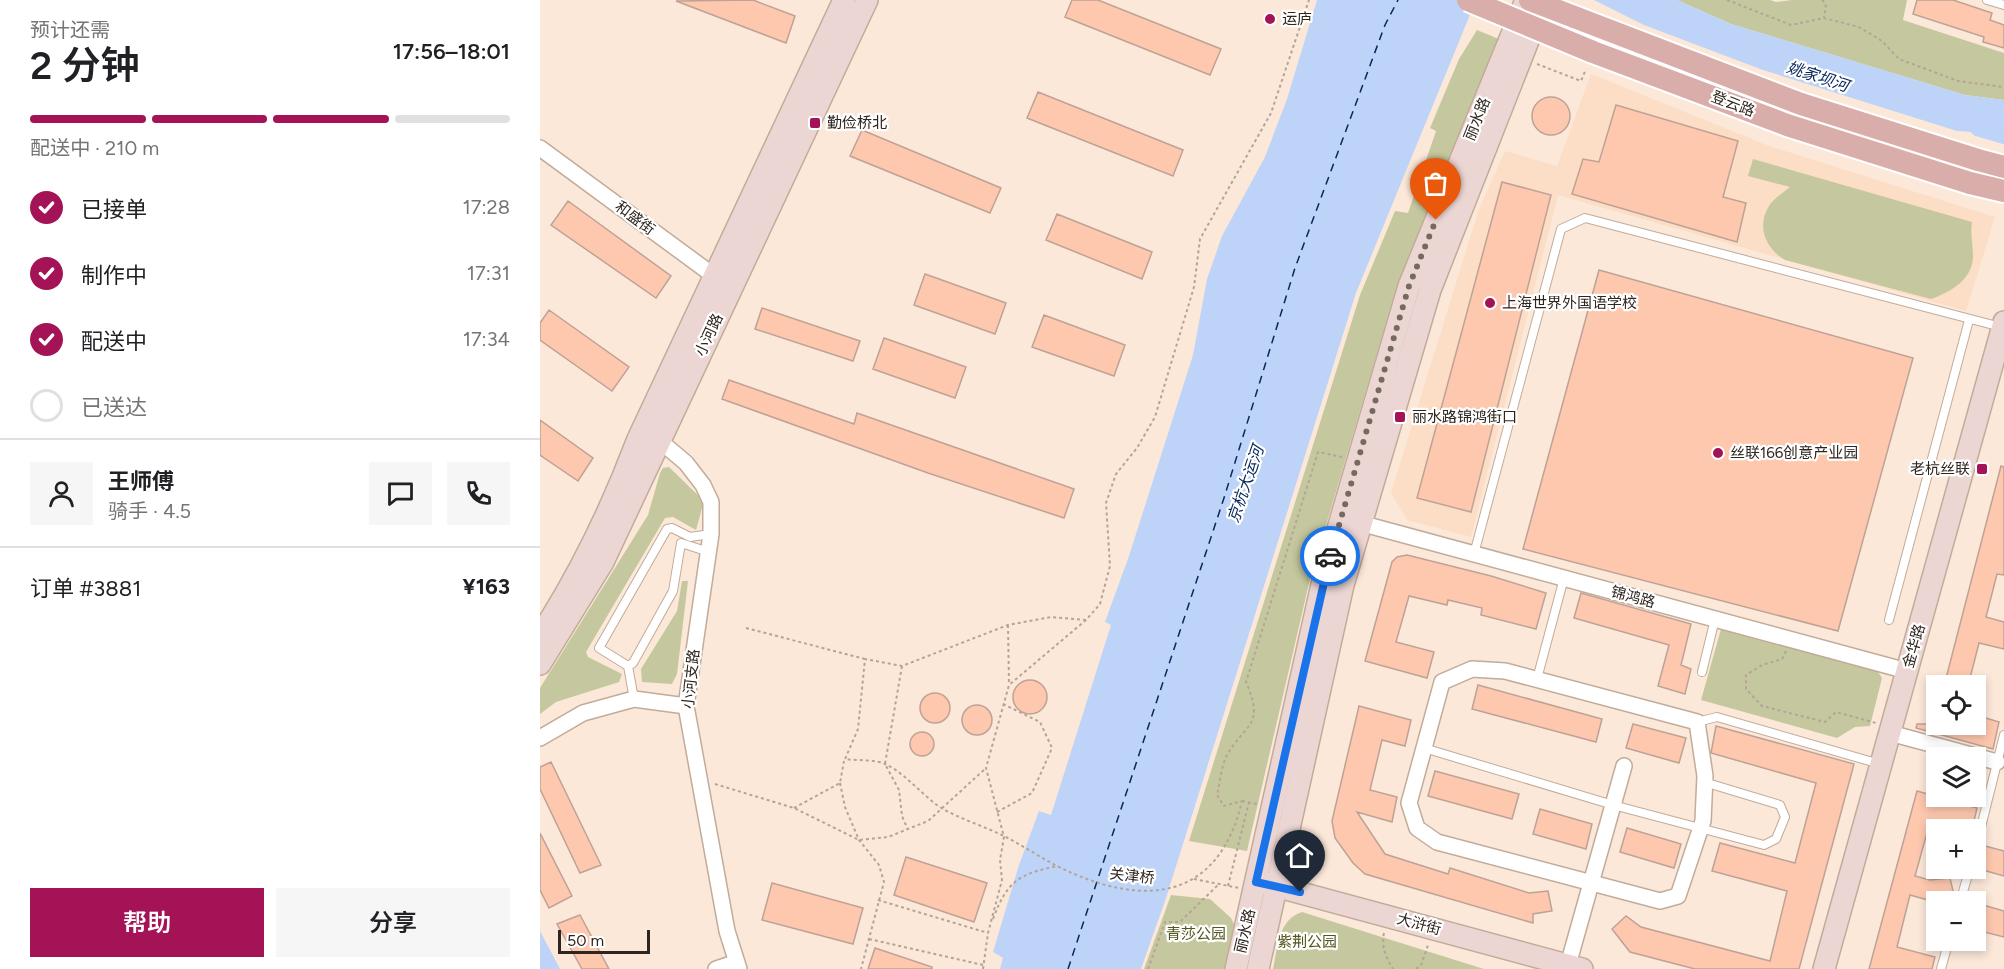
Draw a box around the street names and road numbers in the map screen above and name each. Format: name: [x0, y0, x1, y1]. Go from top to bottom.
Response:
street label: 登云路: [1709, 88, 1757, 120]
street label: 丽水路: [1460, 95, 1494, 143]
street label: 和盛街: [612, 197, 658, 239]
street label: 小河路: [691, 311, 727, 359]
street label: 锦鸿路: [1609, 582, 1657, 612]
street label: 金华路: [1899, 622, 1929, 670]
street label: 小河支路: [679, 648, 703, 710]
street label: 关津桥: [1109, 865, 1155, 887]
street label: 丽水路: [1231, 907, 1259, 955]
street label: 大浒街: [1395, 909, 1443, 939]

